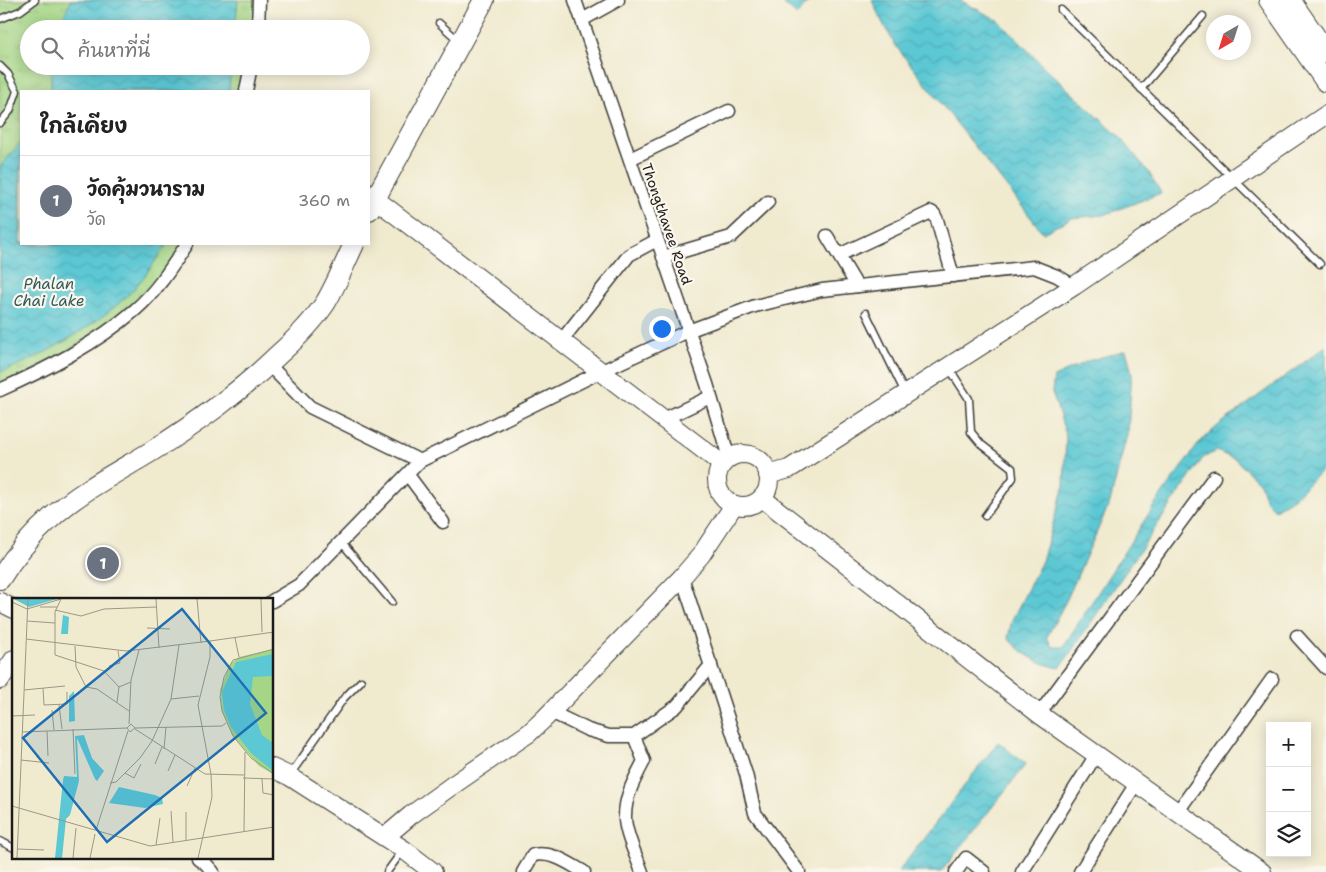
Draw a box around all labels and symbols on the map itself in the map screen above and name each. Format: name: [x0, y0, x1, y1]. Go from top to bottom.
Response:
north arrow: [1206, 15, 1251, 60]
street label: Thongthavee Road: [638, 161, 696, 287]
water label: Phalan Chai Lake: [13, 274, 85, 311]
your location: [649, 316, 675, 342]
pin: 1: [87, 544, 119, 582]
inset map: [12, 598, 274, 860]

